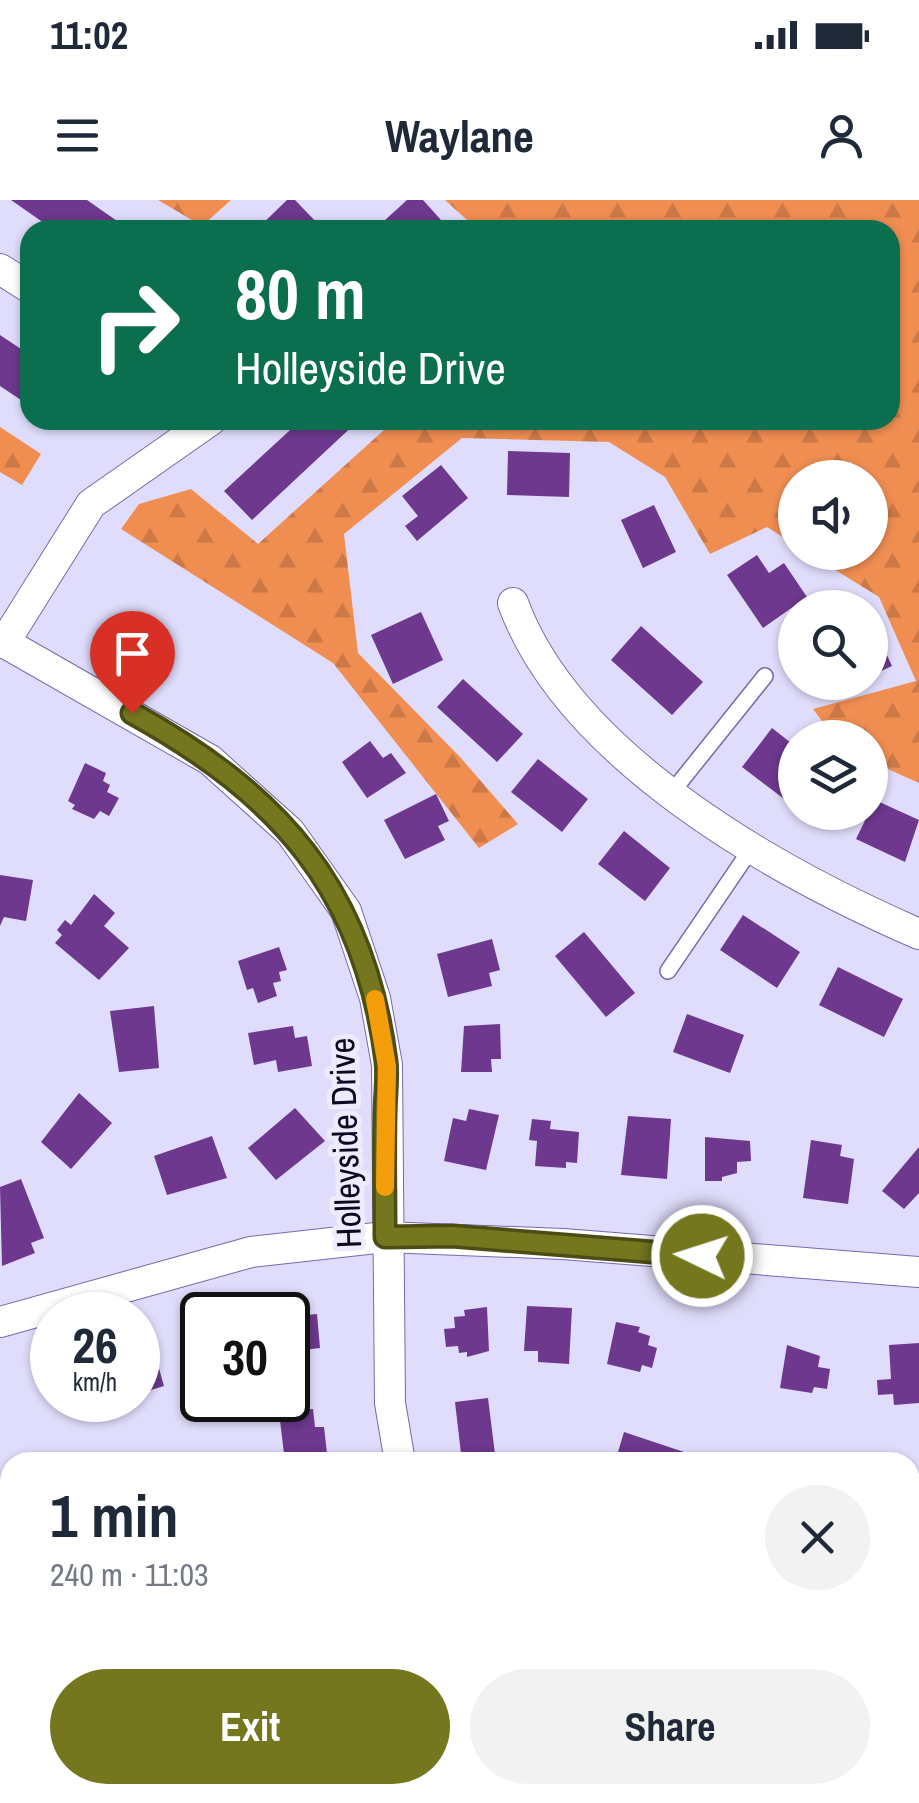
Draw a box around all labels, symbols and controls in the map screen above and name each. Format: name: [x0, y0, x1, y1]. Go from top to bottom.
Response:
text: 11:02: [50, 10, 128, 61]
text: Waylane: [385, 105, 534, 166]
icon: menu: [50, 108, 105, 163]
icon: person: [814, 108, 869, 163]
text: 80 m: [235, 247, 366, 341]
icon: right: [70, 260, 200, 390]
text: Holleyside Drive: [235, 337, 506, 398]
map controls: [778, 460, 888, 830]
button: sound: [778, 460, 888, 570]
button: search: [778, 590, 888, 700]
pin: [90, 611, 175, 714]
icon: arrive: [105, 626, 160, 681]
button: layers: [778, 720, 888, 830]
street label: Holleyside Drive: [318, 1037, 372, 1249]
position arrow: [650, 1204, 754, 1308]
speed limit sign: 30: [180, 1292, 310, 1422]
text: 26: [72, 1311, 118, 1379]
text: km/h: [73, 1365, 117, 1399]
text: 1 min: [50, 1475, 179, 1556]
button: close: [765, 1485, 870, 1590]
text: 240 m · 11:03: [50, 1553, 209, 1596]
button: Exit: [50, 1669, 450, 1784]
button: Share: [470, 1669, 870, 1784]

